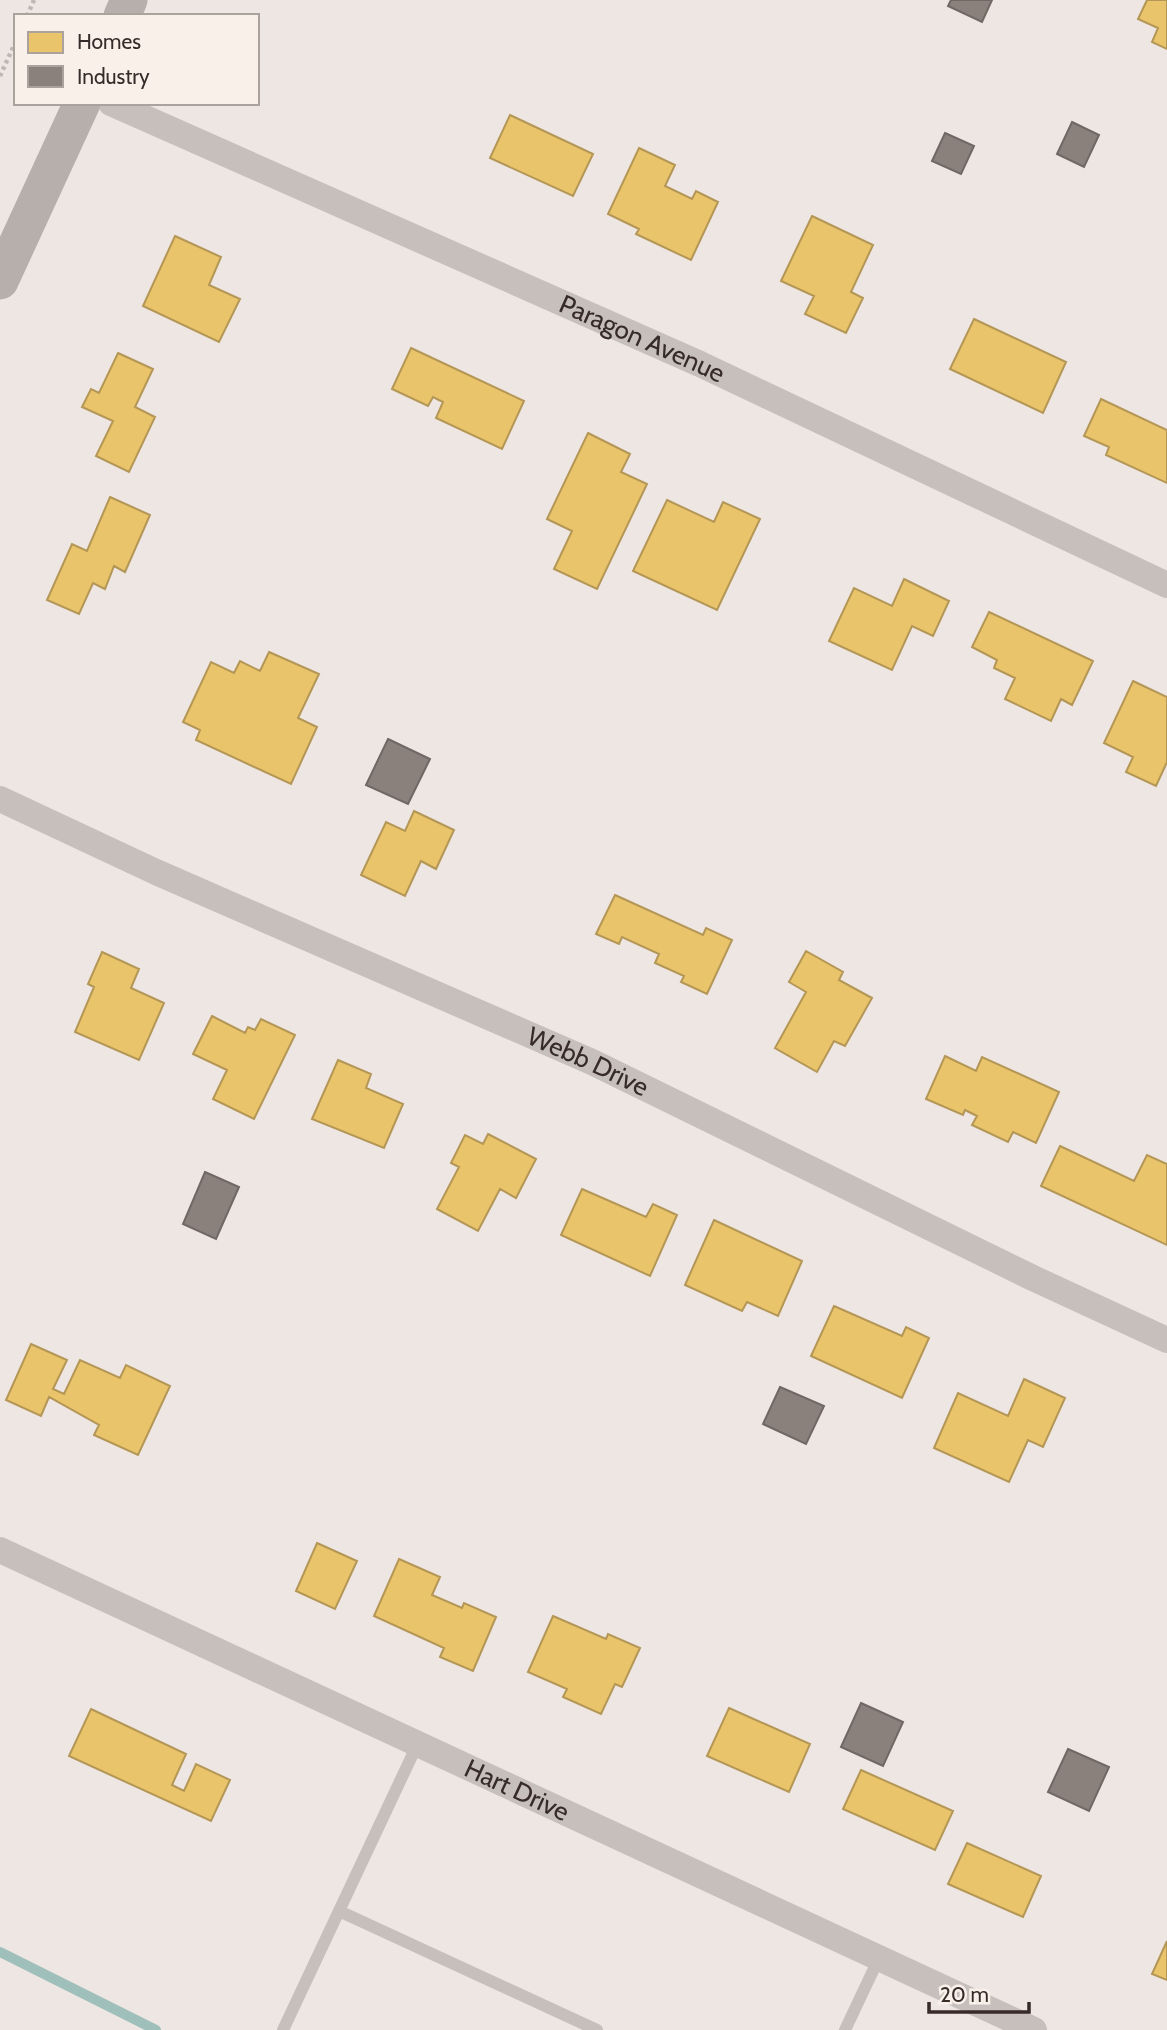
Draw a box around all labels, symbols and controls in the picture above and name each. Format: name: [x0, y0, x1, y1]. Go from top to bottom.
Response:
legend: [14, 14, 259, 105]
text: Homes: [77, 29, 141, 54]
text: Industry: [77, 64, 150, 89]
street label: Paragon Avenue: [554, 288, 730, 389]
street label: Webb Drive: [523, 1020, 654, 1103]
street label: Hart Drive: [460, 1752, 574, 1828]
scale bar: [929, 1970, 1029, 2014]
text: 20 m: [940, 1982, 989, 2007]

